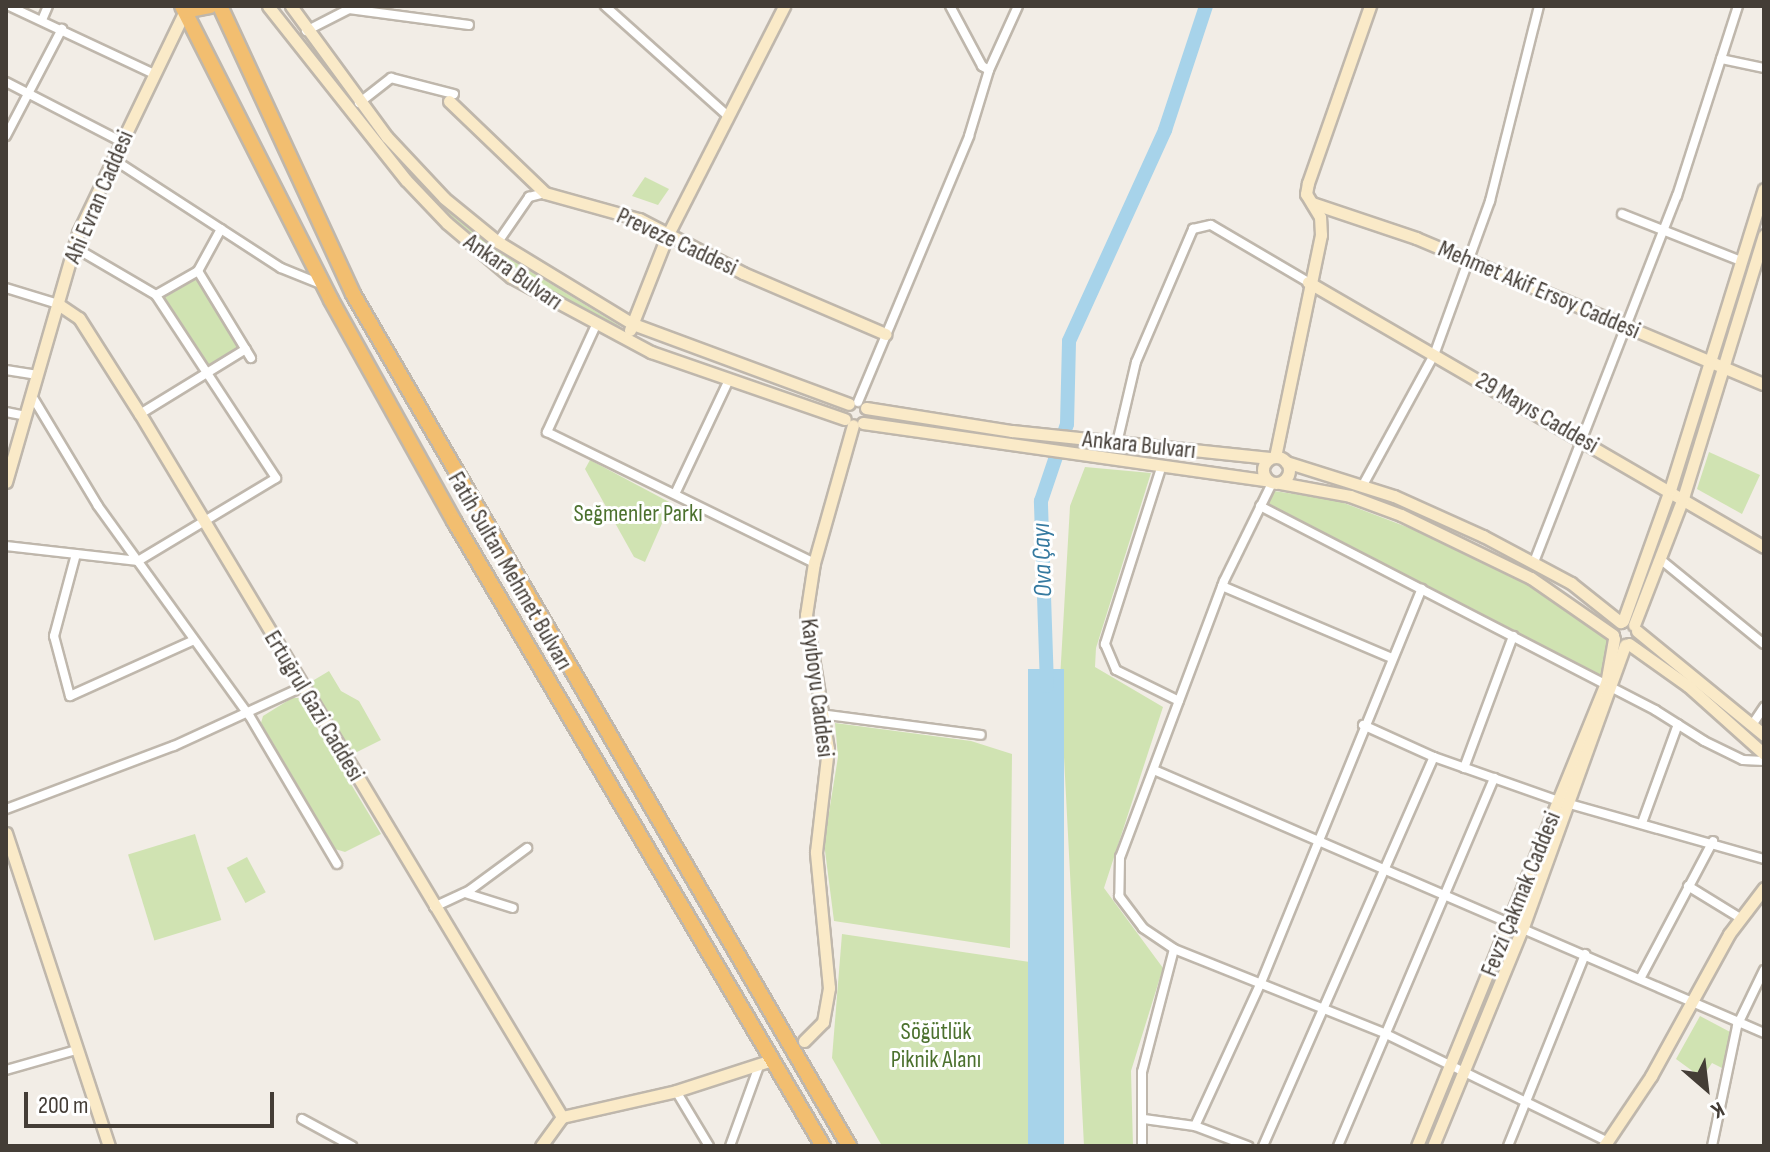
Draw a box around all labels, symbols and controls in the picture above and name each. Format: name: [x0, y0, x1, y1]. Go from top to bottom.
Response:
street label: Ahi Evran Caddesi: [58, 126, 140, 268]
street label: Preveze Caddesi: [612, 202, 742, 282]
street label: Ankara Bulvarı: [458, 228, 568, 316]
street label: Mehmet Akif Ersoy Caddesi: [1434, 234, 1644, 346]
street label: 29 Mayıs Caddesi: [1470, 366, 1604, 460]
street label: Ankara Bulvarı: [1081, 425, 1197, 465]
street label: Fatih Sultan Mehmet Bulvarı: [442, 467, 578, 675]
park label: Seğmenler Parkı: [573, 500, 703, 528]
water label: Ova Çayı: [1026, 522, 1060, 598]
street label: Kayıboyu Caddesi: [794, 617, 840, 759]
street label: Ertuğrul Gazi Caddesi: [258, 626, 370, 786]
street label: Fevzi Çakmak Caddesi: [1475, 807, 1567, 981]
park label: Söğütlük Piknik Alanı: [891, 1018, 981, 1074]
north arrow: [1666, 1048, 1746, 1128]
scale bar: [28, 1076, 278, 1126]
text: 200 m: [38, 1091, 89, 1120]
text: K: [1706, 1095, 1729, 1124]

